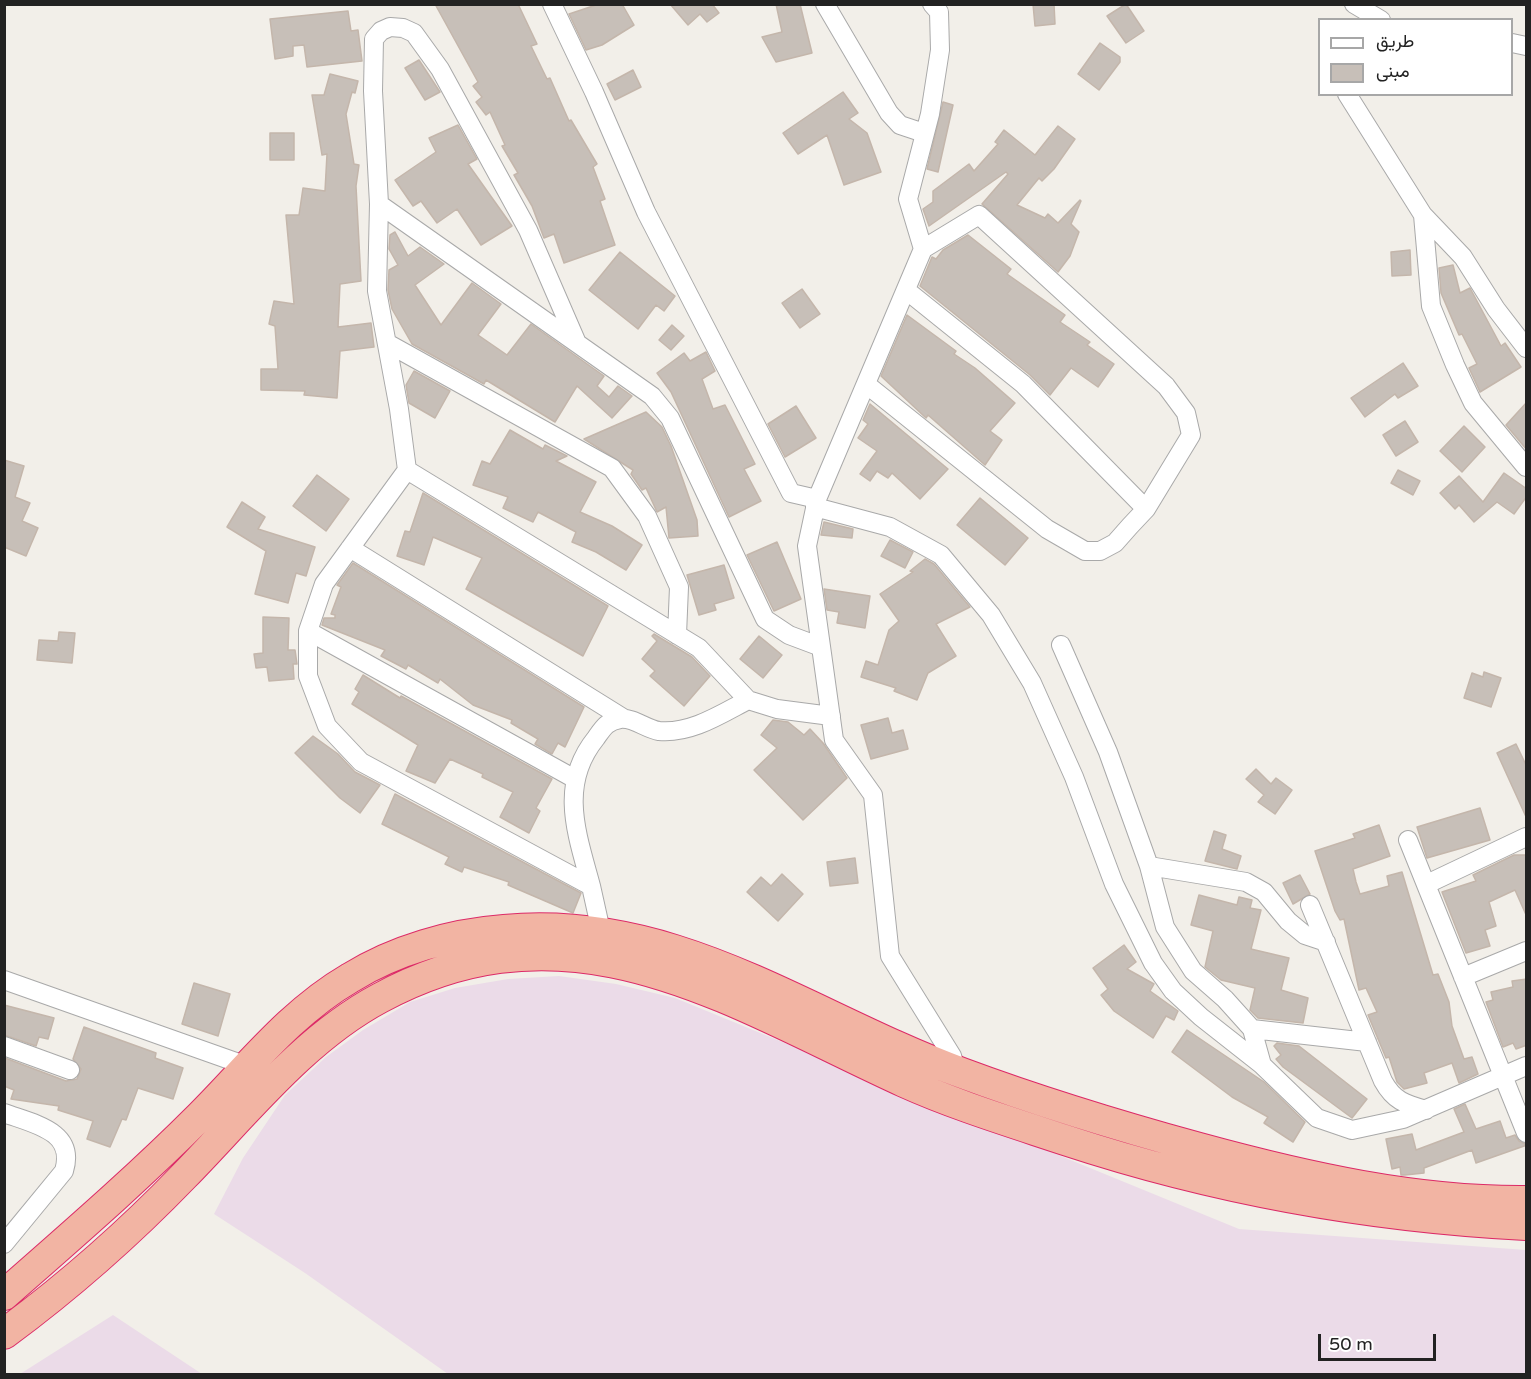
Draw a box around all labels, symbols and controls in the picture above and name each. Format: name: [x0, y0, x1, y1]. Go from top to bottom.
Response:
legend: [1318, 18, 1513, 96]
text: طريق: [1376, 30, 1414, 52]
text: مبنى: [1376, 60, 1410, 82]
scale bar: [1321, 1322, 1440, 1360]
text: 50 m: [1329, 1333, 1373, 1355]

